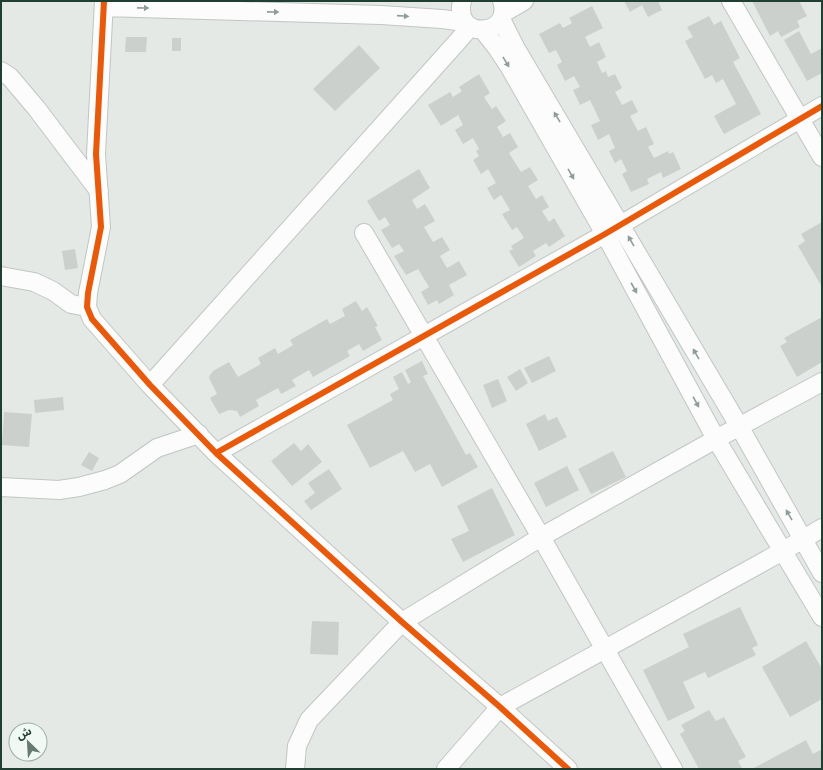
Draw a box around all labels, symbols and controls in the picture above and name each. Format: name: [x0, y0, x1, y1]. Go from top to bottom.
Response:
one-way arrow: [137, 5, 149, 12]
one-way arrow: [267, 9, 280, 15]
one-way arrow: [397, 12, 409, 19]
one-way arrow: [502, 57, 510, 67]
one-way arrow: [554, 112, 561, 123]
one-way arrow: [567, 169, 574, 180]
one-way arrow: [627, 235, 634, 247]
one-way arrow: [631, 282, 637, 294]
one-way arrow: [693, 348, 700, 360]
one-way arrow: [693, 396, 699, 408]
one-way arrow: [786, 509, 793, 521]
north arrow: [8, 722, 48, 762]
text: ش: [14, 724, 34, 742]

